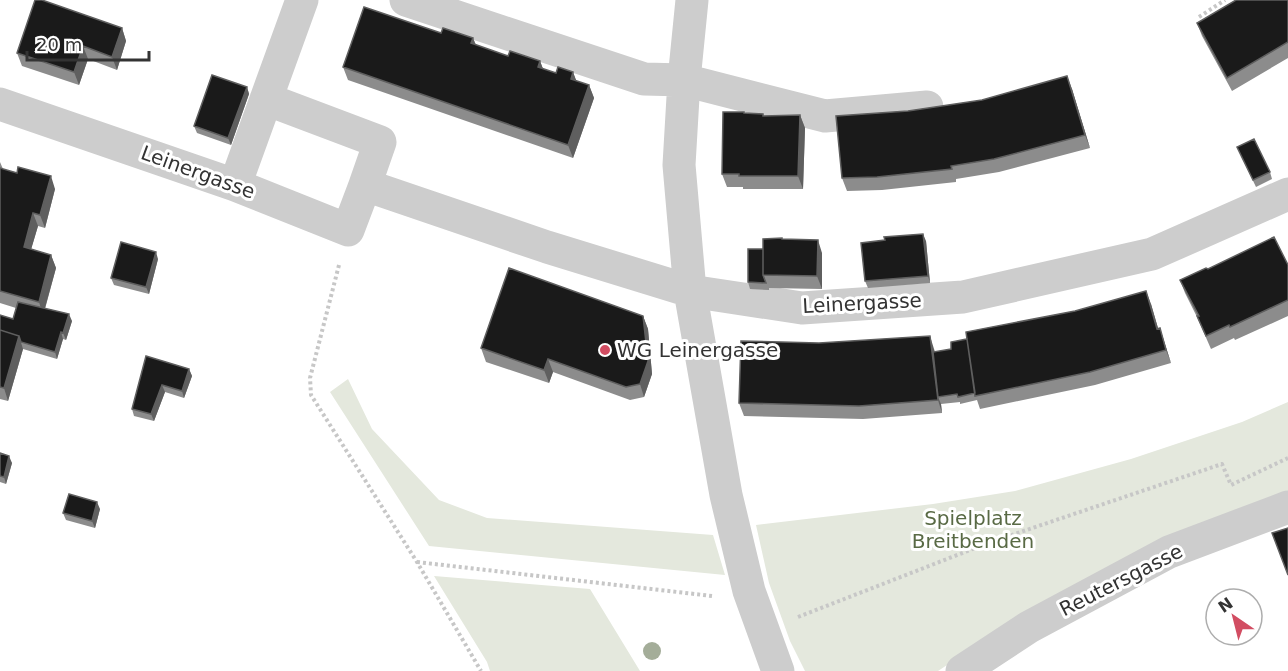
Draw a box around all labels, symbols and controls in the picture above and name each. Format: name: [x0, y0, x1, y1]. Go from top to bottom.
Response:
scale bar: [27, 24, 148, 62]
text: 20 m: [36, 34, 82, 55]
street label: Leinergasse: [138, 140, 258, 204]
street label: Leinergasse: [802, 288, 922, 318]
place label: WG Leinergasse: [617, 338, 778, 362]
marker: WG Leinergasse: [598, 343, 612, 357]
park label: Spielplatz Breitbenden: [912, 506, 1034, 553]
street label: Reutersgasse: [1055, 539, 1187, 621]
north arrow: [1204, 587, 1264, 647]
text: N: [1215, 594, 1237, 617]

